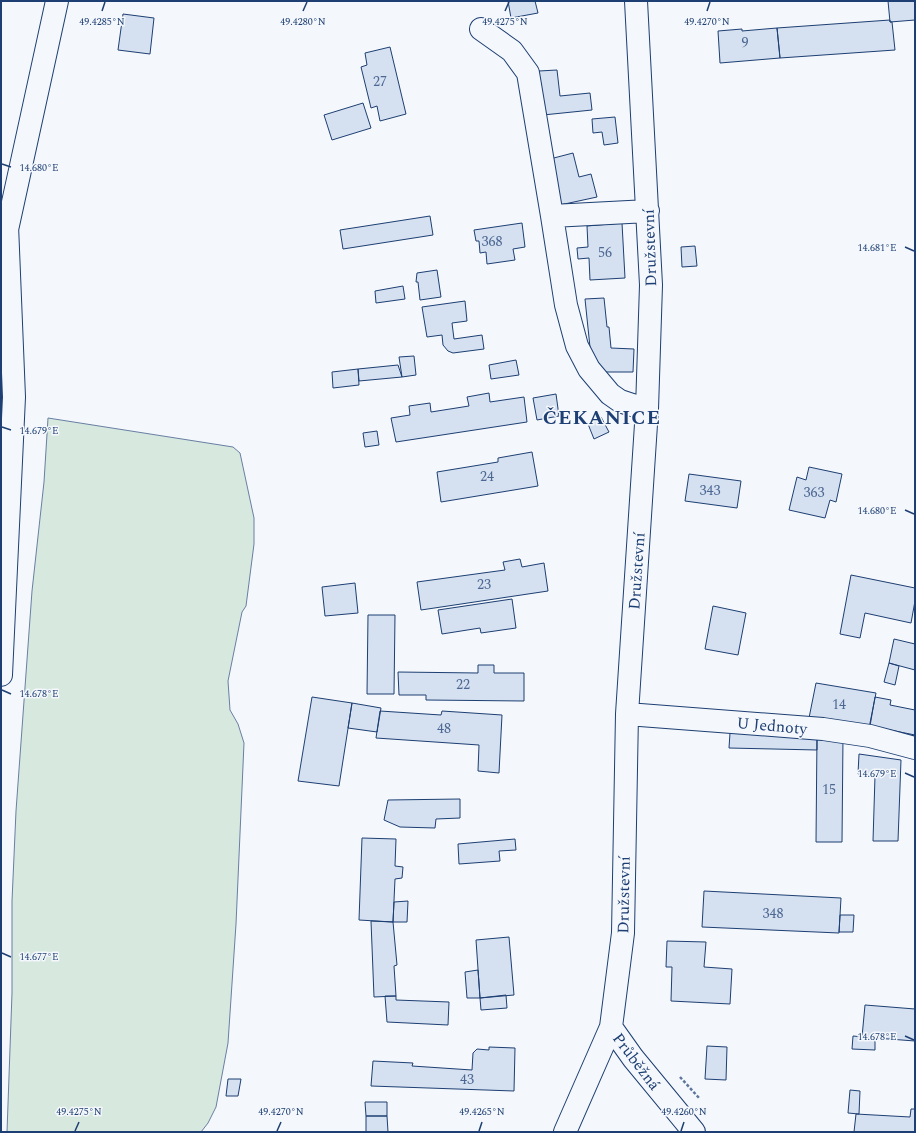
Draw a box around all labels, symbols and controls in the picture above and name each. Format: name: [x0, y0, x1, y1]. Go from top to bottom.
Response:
text: 49.4285°N: [79, 14, 125, 30]
text: 49.4280°N: [280, 14, 326, 30]
text: 49.4275°N: [482, 14, 528, 30]
text: 49.4270°N: [684, 14, 730, 30]
house number: 9: [742, 32, 749, 53]
house number: 27: [373, 71, 387, 92]
text: 14.680°E: [19, 160, 59, 176]
street label: Družstevní: [637, 208, 663, 287]
house number: 368: [482, 231, 503, 252]
text: 14.681°E: [857, 240, 897, 256]
house number: 56: [598, 242, 612, 263]
district label: ČEKANICE: [543, 403, 661, 433]
text: 14.679°E: [19, 423, 59, 439]
house number: 24: [480, 466, 494, 487]
house number: 343: [700, 480, 721, 501]
house number: 363: [804, 482, 825, 503]
text: 14.680°E: [857, 503, 897, 519]
street label: Družstevní: [622, 531, 652, 611]
house number: 23: [477, 574, 491, 595]
house number: 22: [456, 674, 470, 695]
text: 14.678°E: [19, 686, 59, 702]
house number: 14: [832, 694, 846, 715]
street label: U Jednoty: [736, 711, 810, 741]
house number: 48: [437, 718, 451, 739]
text: 14.679°E: [857, 766, 897, 782]
house number: 15: [822, 779, 836, 800]
street label: Družstevní: [611, 855, 637, 934]
house number: 348: [763, 903, 784, 924]
text: 14.677°E: [19, 949, 59, 965]
street label: Průběžná: [606, 1028, 666, 1096]
text: 14.678°E: [857, 1029, 897, 1045]
house number: 43: [460, 1069, 474, 1090]
text: 49.4275°N: [56, 1104, 102, 1120]
text: 49.4270°N: [258, 1104, 304, 1120]
text: 49.4265°N: [459, 1104, 505, 1120]
text: 49.4260°N: [661, 1104, 707, 1120]

